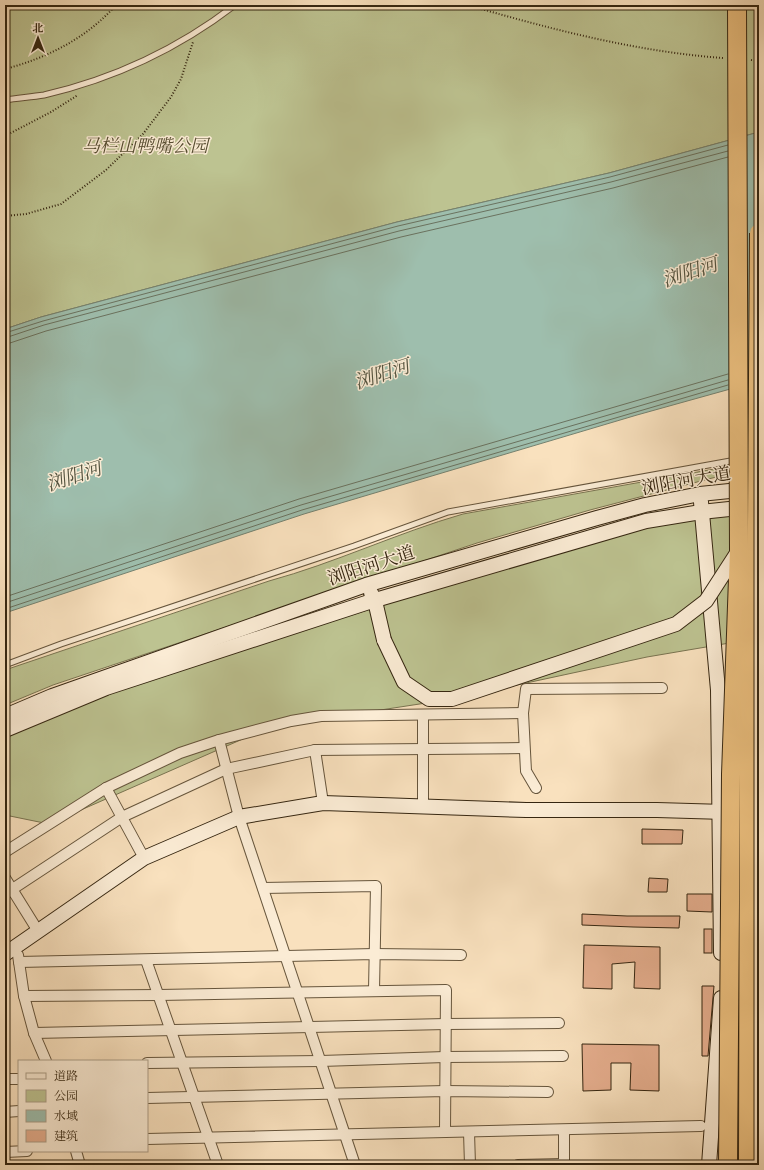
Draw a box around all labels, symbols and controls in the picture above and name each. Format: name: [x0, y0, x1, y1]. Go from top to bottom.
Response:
north arrow: [18, 18, 58, 58]
text: 北: [33, 21, 44, 35]
park label: 马栏山鸭嘴公园: [82, 134, 211, 157]
water label: 浏阳河: [659, 250, 724, 293]
water label: 浏阳河: [351, 352, 416, 395]
water label: 浏阳河: [43, 454, 108, 497]
street label: 浏阳河大道: [640, 461, 732, 499]
street label: 浏阳河大道: [325, 540, 417, 590]
legend: [18, 1060, 148, 1152]
text: 道路: [54, 1068, 78, 1084]
text: 公园: [54, 1088, 78, 1104]
text: 水域: [54, 1108, 78, 1124]
text: 建筑: [54, 1128, 78, 1144]

